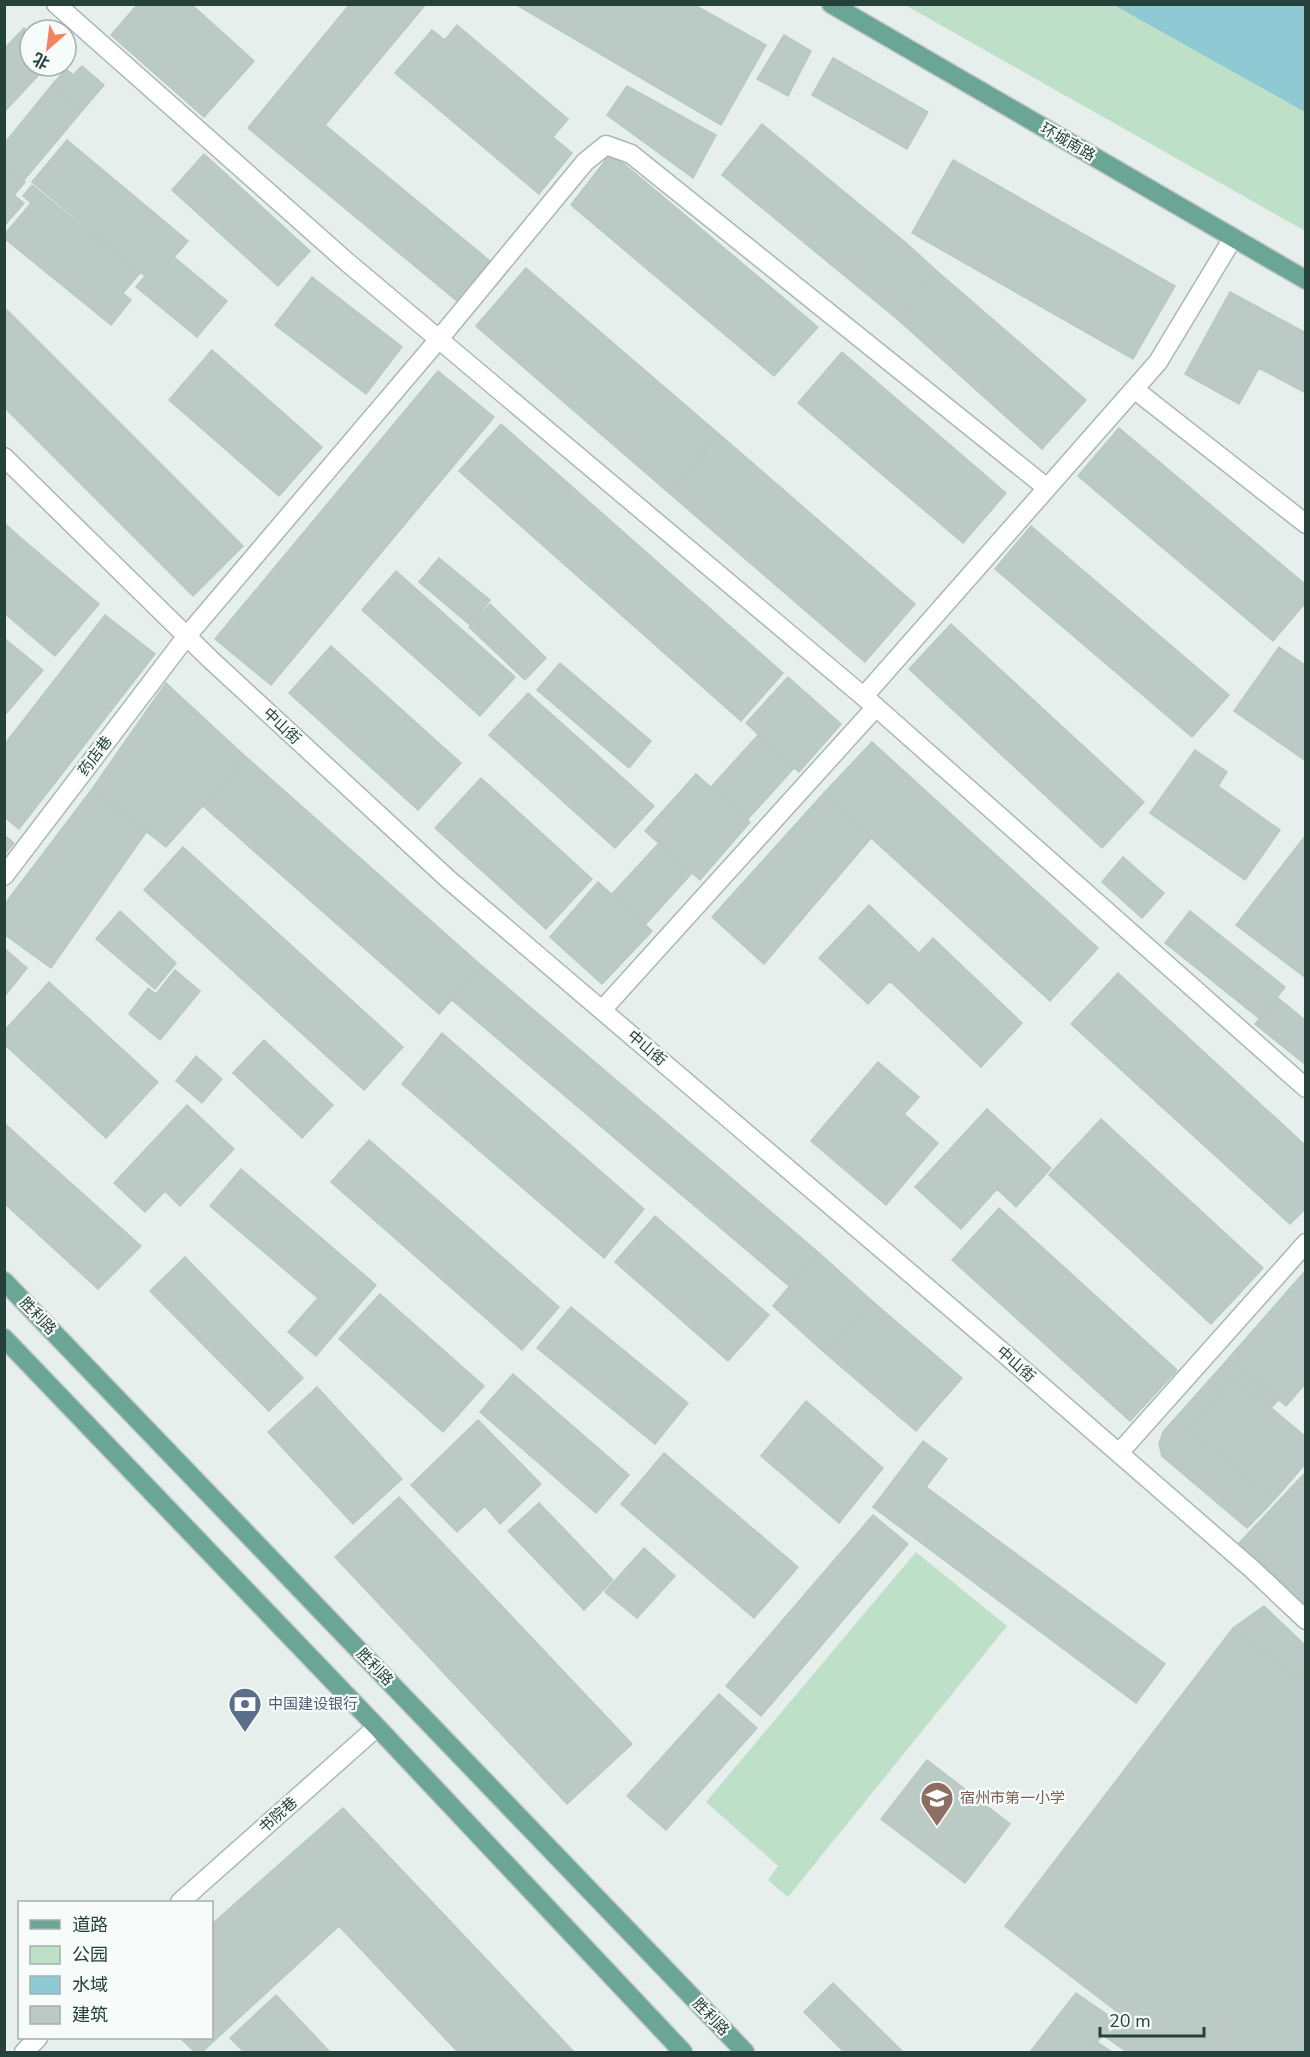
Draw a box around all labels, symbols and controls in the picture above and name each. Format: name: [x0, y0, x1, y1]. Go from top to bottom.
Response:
north arrow: [18, 18, 78, 78]
text: 北: [29, 47, 54, 74]
street label: 环城南路: [1037, 118, 1099, 166]
street label: 中山街: [259, 703, 305, 749]
street label: 药店巷: [73, 732, 117, 780]
street label: 中山街: [623, 1026, 671, 1070]
street label: 胜利路: [15, 1293, 61, 1339]
street label: 中山街: [992, 1342, 1040, 1386]
street label: 胜利路: [352, 1644, 398, 1690]
bank icon: 中国建设银行: [227, 1686, 263, 1733]
place label: 中国建设银行: [268, 1694, 358, 1714]
school or university icon: 宿州市第一小学: [919, 1780, 955, 1827]
place label: 宿州市第一小学: [960, 1788, 1065, 1808]
street label: 书院巷: [255, 1793, 301, 1837]
legend: [18, 1901, 213, 2039]
text: 道路: [72, 1913, 108, 1937]
text: 公园: [72, 1943, 108, 1967]
text: 水域: [72, 1973, 108, 1997]
street label: 胜利路: [688, 1994, 734, 2040]
scale bar: [1100, 2000, 1204, 2038]
text: 建筑: [72, 2003, 108, 2027]
text: 20 m: [1109, 2009, 1151, 2033]

